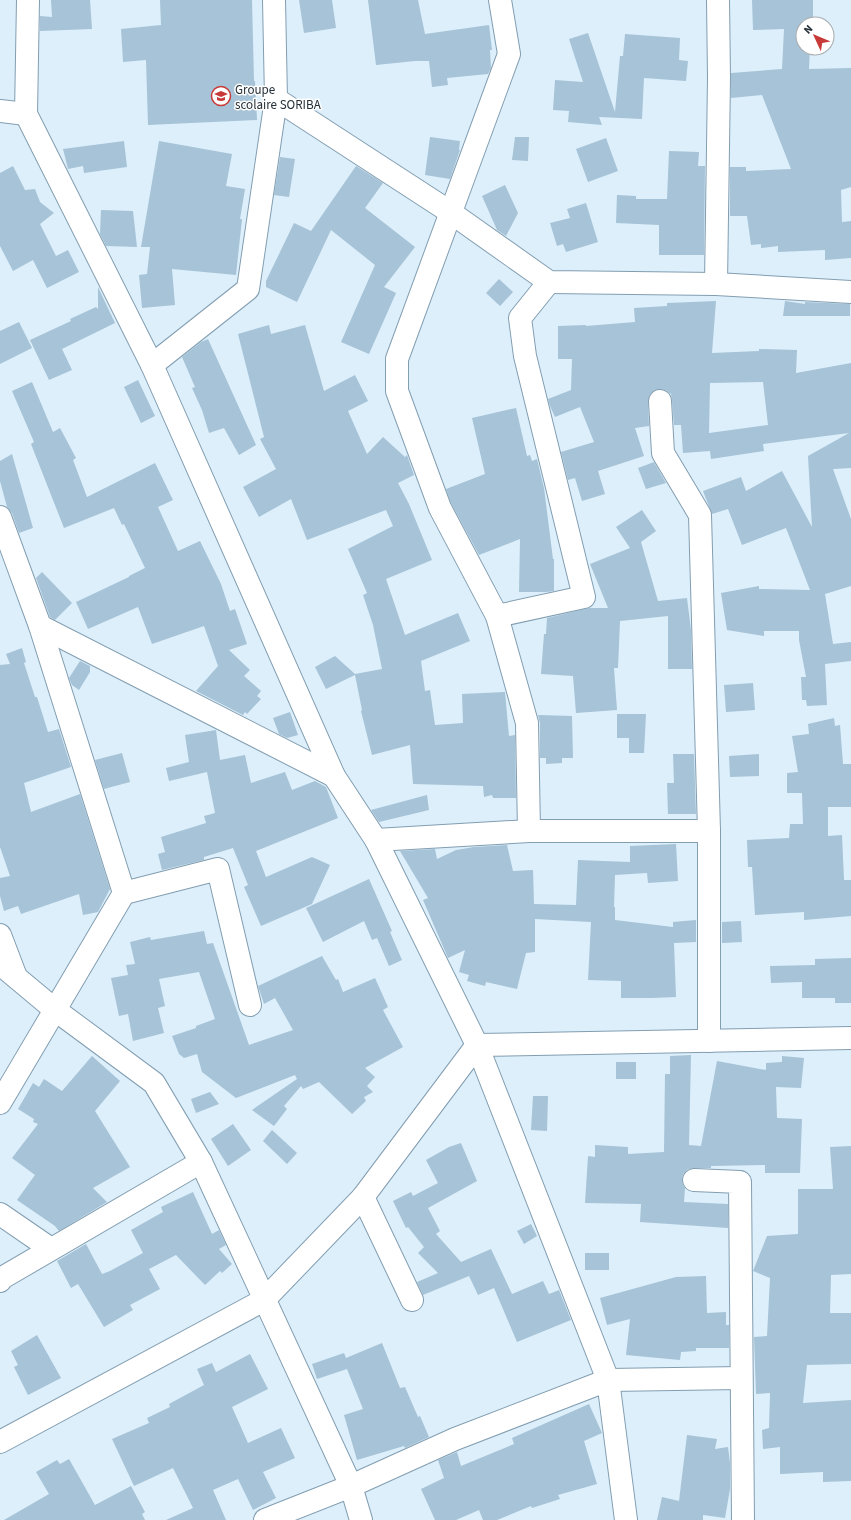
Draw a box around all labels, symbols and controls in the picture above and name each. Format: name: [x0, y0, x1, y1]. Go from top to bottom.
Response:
north arrow: [795, 16, 835, 56]
text: N: [800, 22, 816, 37]
place label: Groupe scolaire SORIBA: [235, 81, 322, 114]
school or university icon: Groupe scolaire SORIBA: [210, 85, 232, 107]

